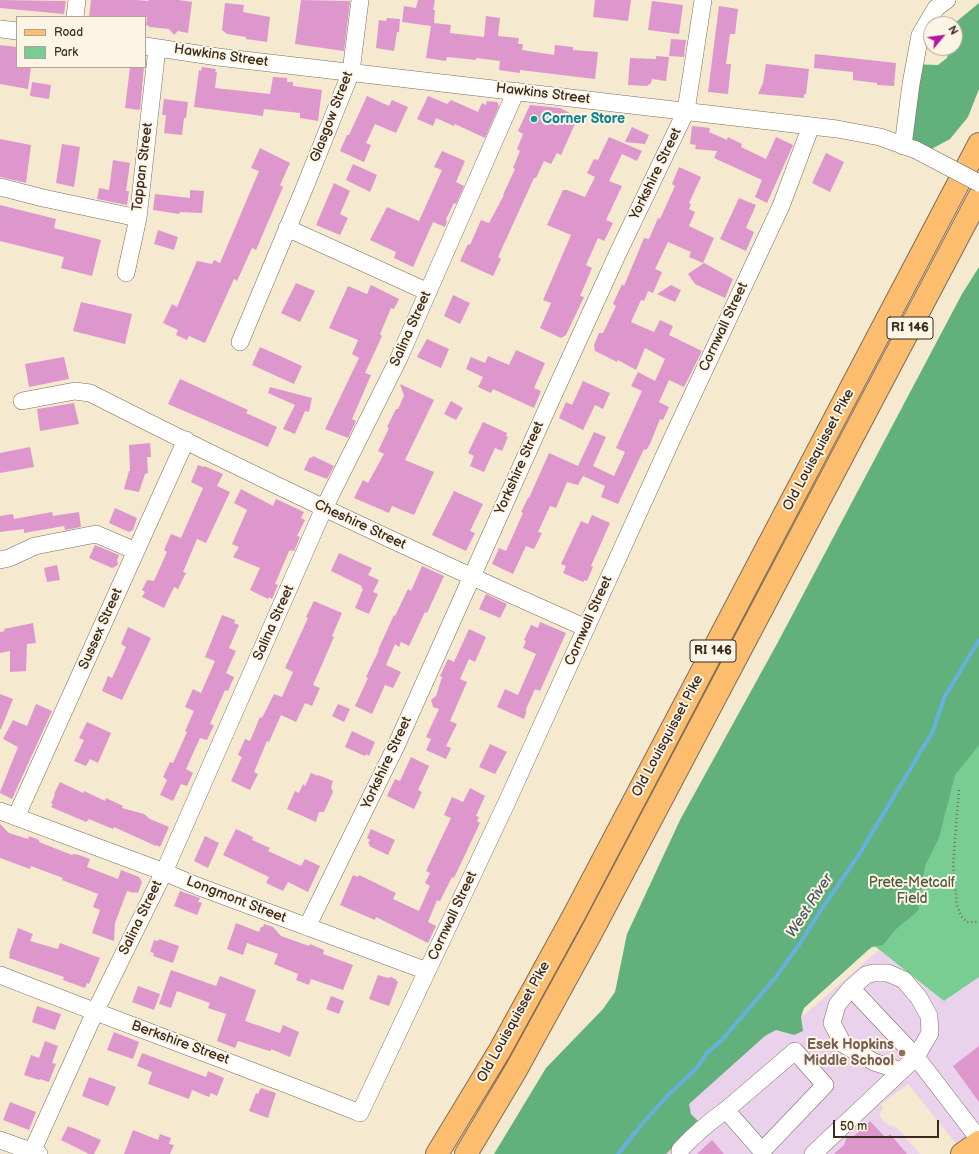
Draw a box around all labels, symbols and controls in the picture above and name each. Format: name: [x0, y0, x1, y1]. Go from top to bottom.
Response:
legend: [16, 16, 146, 68]
north arrow: [923, 16, 963, 56]
text: N: [945, 24, 961, 37]
text: Road: [54, 25, 83, 40]
street label: Hawkins Street: [173, 41, 269, 71]
text: Park: [54, 45, 78, 60]
street label: Glasgow Street: [307, 69, 357, 165]
street label: Hawkins Street: [495, 80, 591, 108]
place label: Corner Store: [542, 111, 625, 127]
marker: Corner Store: [529, 114, 539, 124]
street label: Tappan Street: [129, 122, 157, 212]
street label: Yorkshire Street: [627, 125, 685, 223]
street label: Cornwall Street: [696, 280, 752, 374]
street label: Salina Street: [387, 289, 435, 369]
road number: RI 146: [887, 317, 933, 339]
street label: Old Louisquisset Pike: [780, 386, 858, 514]
street label: Yorkshire Street: [492, 419, 548, 517]
street label: Cheshire Street: [311, 496, 409, 554]
street label: Cornwall Street: [562, 574, 616, 668]
street label: Salina Street: [250, 583, 298, 663]
street label: Sussex Street: [76, 586, 126, 672]
road number: RI 146: [690, 640, 736, 662]
street label: Old Louisquisset Pike: [629, 672, 707, 800]
street label: Yorkshire Street: [358, 714, 416, 812]
street label: Cornwall Street: [425, 869, 481, 963]
water label: West River: [783, 871, 837, 941]
street label: Longmont Street: [184, 873, 288, 927]
park label: Prete-Metcalf Field: [869, 875, 955, 908]
street label: Salina Street: [116, 878, 166, 958]
street label: Old Louisquisset Pike: [474, 959, 554, 1085]
street label: Berkshire Street: [129, 1017, 231, 1069]
place label: Esek Hopkins Middle School: [804, 1037, 894, 1070]
marker: Esek Hopkins Middle School: [897, 1048, 907, 1058]
scale bar: [835, 1112, 941, 1138]
text: 50 m: [840, 1119, 867, 1134]

